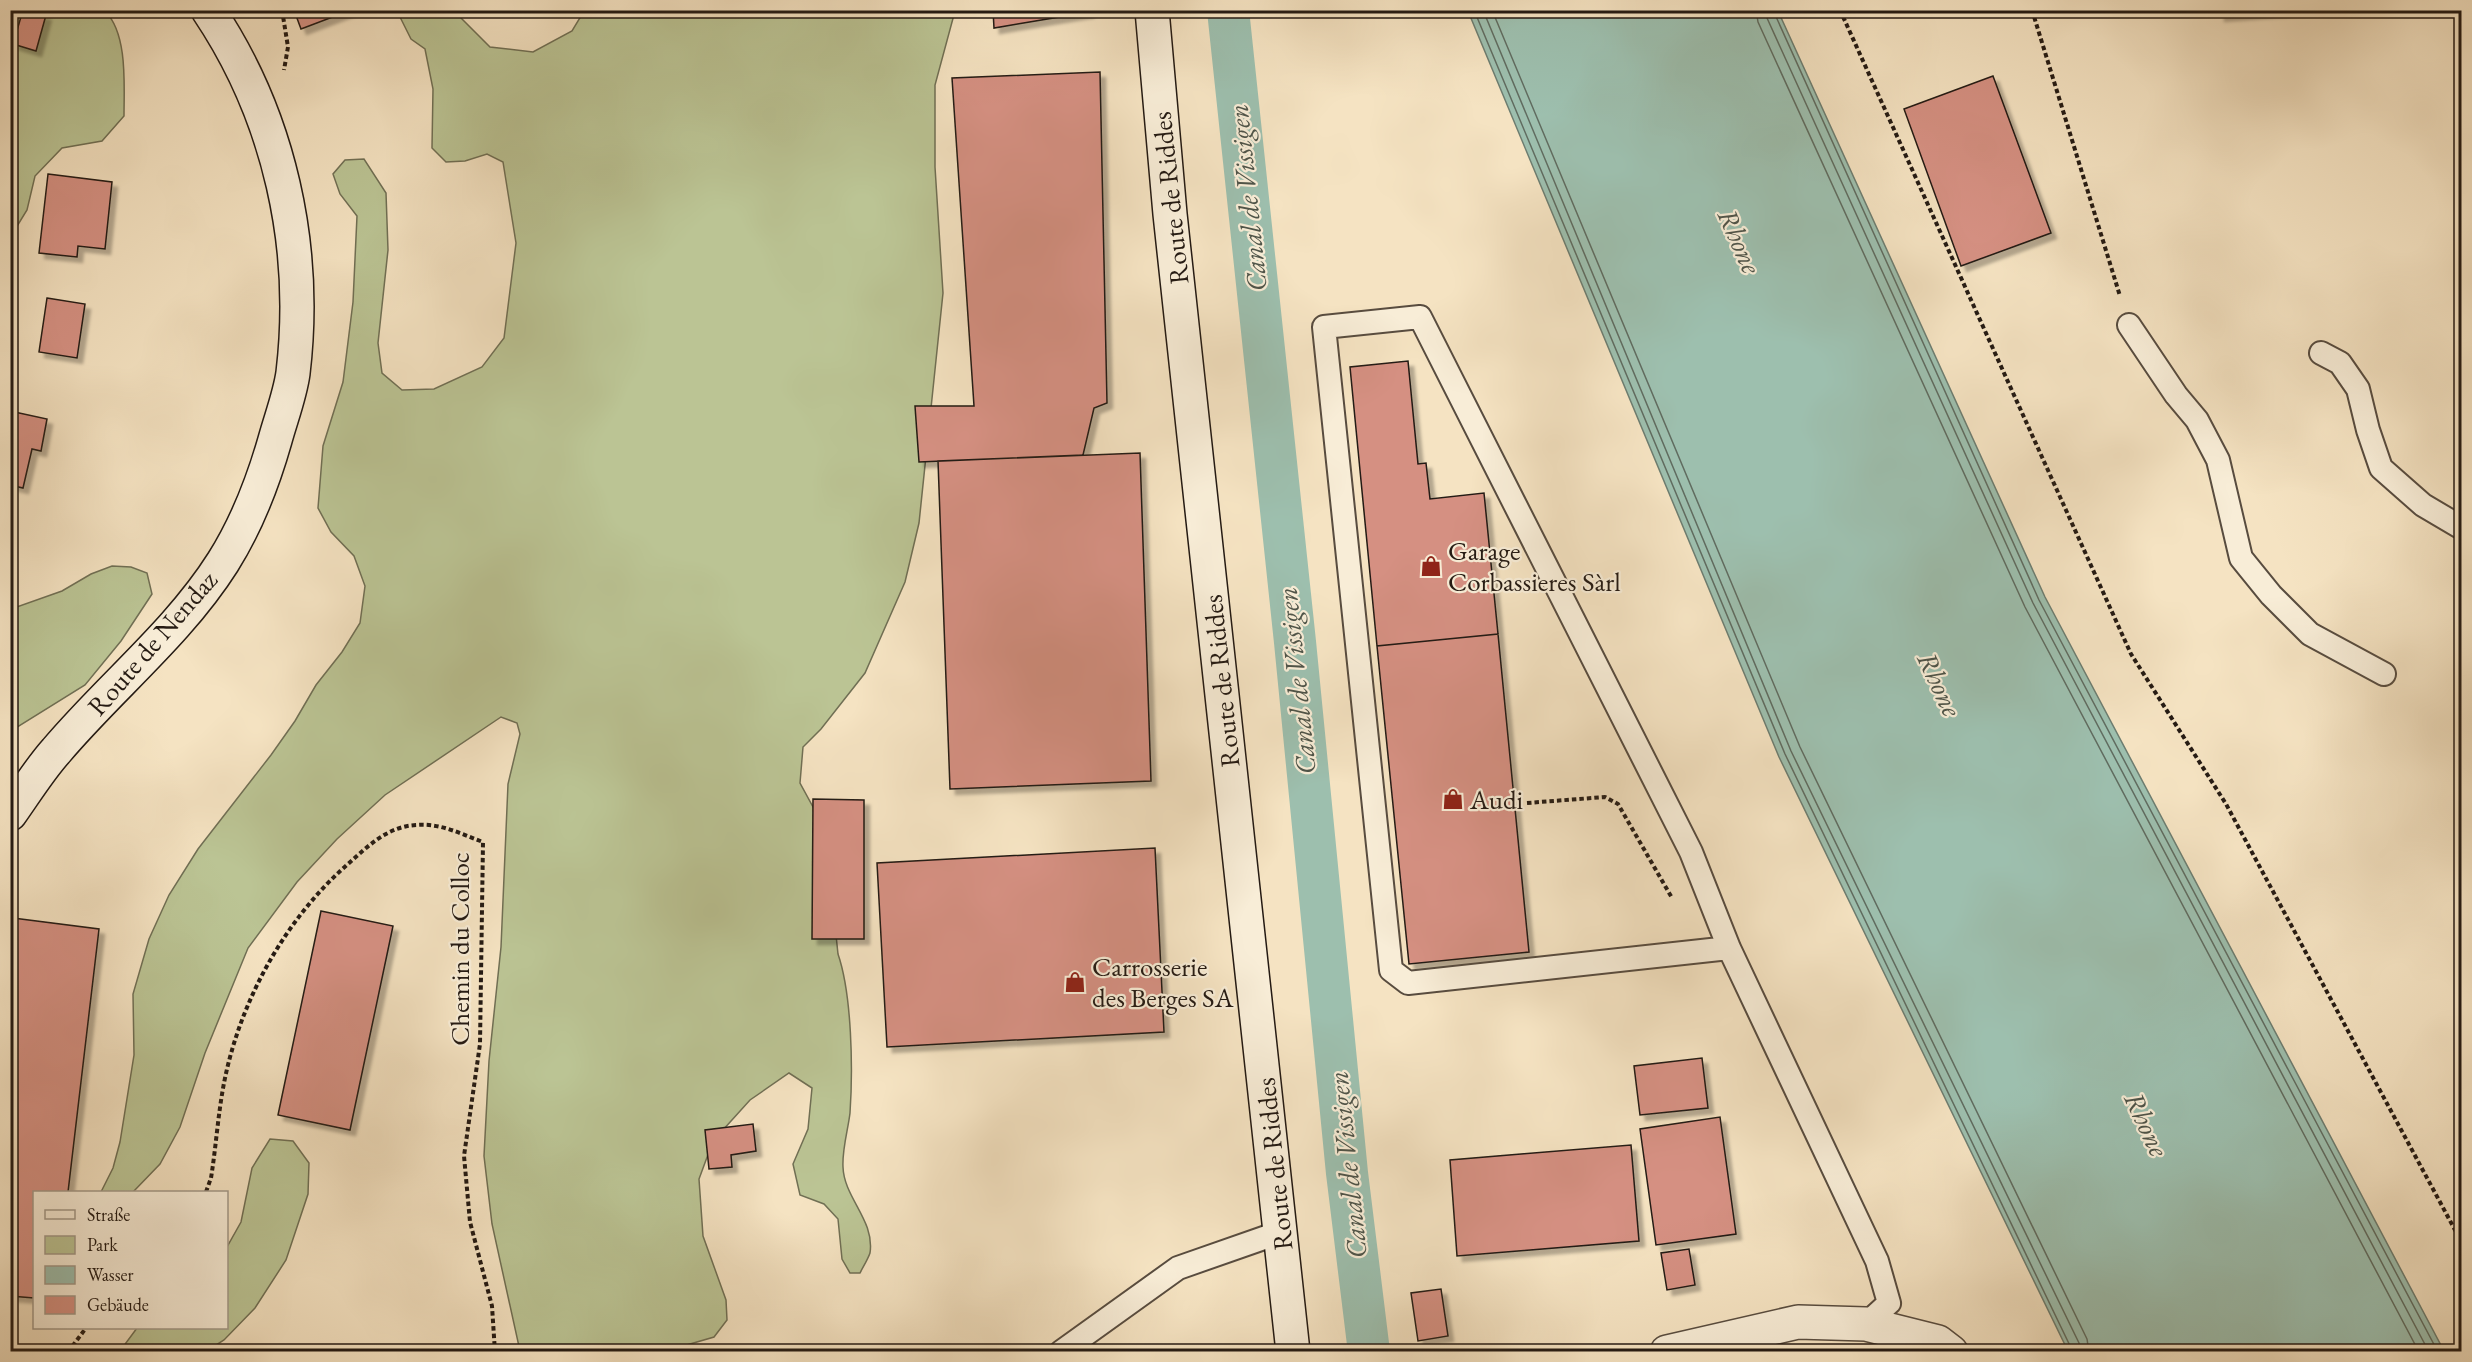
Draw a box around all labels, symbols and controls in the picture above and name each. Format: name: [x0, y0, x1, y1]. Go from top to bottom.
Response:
water label: Canal de Vissigen: [1219, 102, 1275, 294]
street label: Route de Riddes: [1144, 110, 1196, 286]
water label: Rhone: [1710, 203, 1770, 280]
place label: Garage Corbassieres Sàrl: [1448, 533, 1621, 599]
shop icon: Garage Corbassieres Sàrl: [1419, 554, 1443, 578]
street label: Route de Nendaz: [79, 563, 225, 723]
water label: Canal de Vissigen: [1268, 585, 1324, 777]
street label: Route de Riddes: [1195, 593, 1247, 769]
water label: Rhone: [1909, 646, 1971, 723]
place label: Audi: [1469, 782, 1524, 817]
shop icon: Audi: [1441, 787, 1465, 811]
street label: Chemin du Colloc: [442, 852, 477, 1046]
place label: Carrosserie des Berges SA: [1092, 949, 1234, 1015]
shop icon: Carrosserie des Berges SA: [1063, 970, 1087, 994]
water label: Canal de Vissigen: [1319, 1069, 1375, 1261]
street label: Route de Riddes: [1248, 1076, 1300, 1252]
water label: Rhone: [2116, 1086, 2178, 1163]
legend: [33, 1191, 228, 1329]
text: Straße: [87, 1203, 130, 1226]
text: Park: [87, 1233, 118, 1256]
text: Wasser: [87, 1263, 134, 1286]
text: Gebäude: [87, 1293, 149, 1316]

